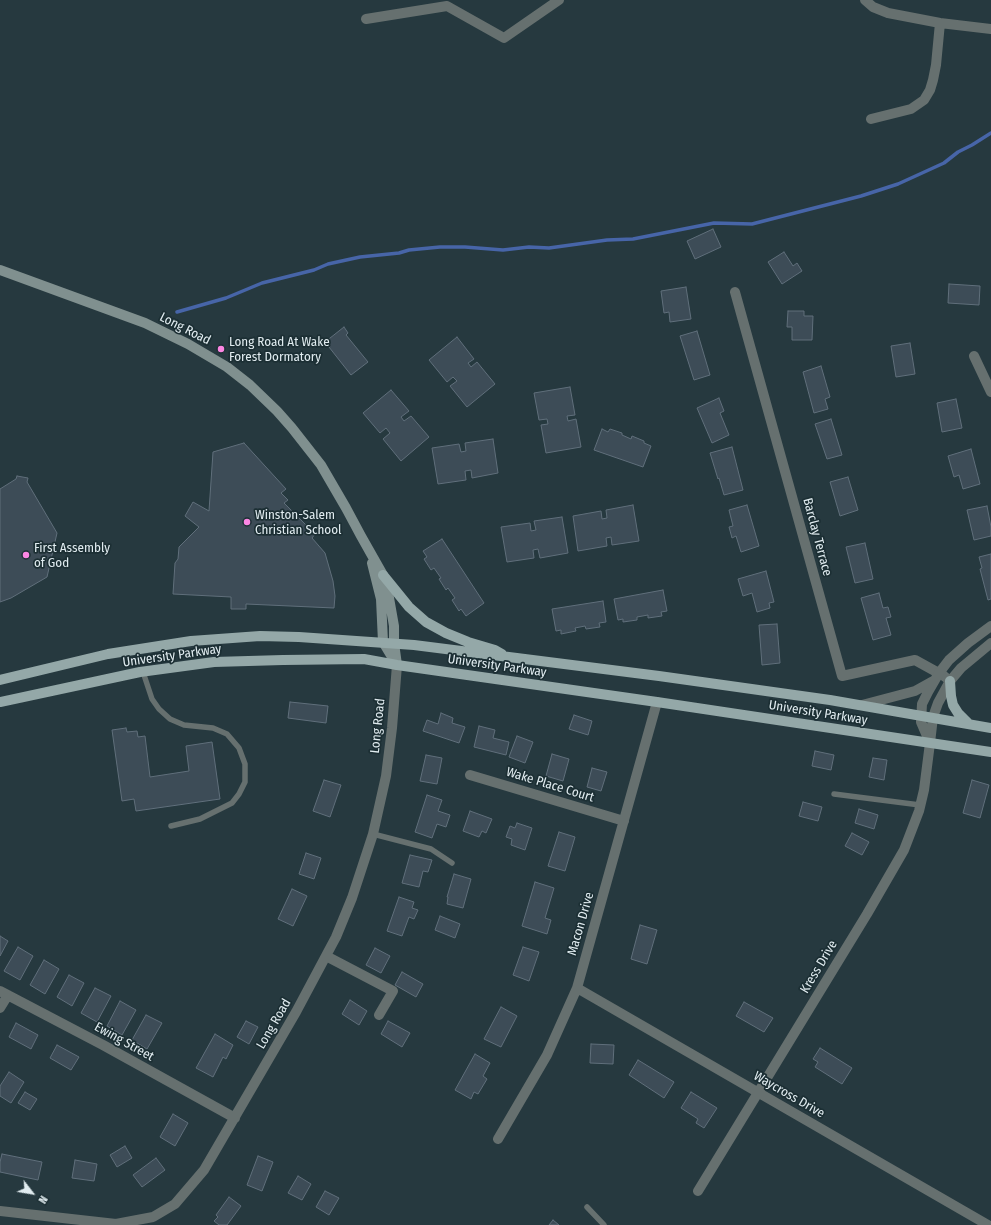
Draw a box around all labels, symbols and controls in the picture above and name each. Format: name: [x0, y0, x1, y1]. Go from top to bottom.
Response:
street label: Long Road: [157, 310, 213, 348]
place label: Long Road At Wake Forest Dormatory: [229, 334, 330, 365]
marker: Long Road At Wake Forest Dormatory: [216, 344, 226, 354]
street label: Barclay Terrace: [799, 496, 835, 578]
place label: Winston-Salem Christian School: [255, 507, 341, 538]
marker: Winston-Salem Christian School: [242, 517, 252, 527]
place label: First Assembly of God: [34, 540, 110, 571]
marker: First Assembly of God: [21, 550, 31, 560]
street label: University Parkway: [122, 641, 222, 671]
street label: University Parkway: [447, 651, 547, 681]
street label: Long Road: [367, 698, 389, 754]
street label: University Parkway: [768, 698, 868, 728]
street label: Wake Place Court: [504, 764, 596, 806]
street label: Macon Drive: [565, 891, 597, 957]
street label: Kress Drive: [797, 938, 841, 996]
street label: Long Road: [253, 996, 295, 1052]
street label: Ewing Street: [91, 1019, 157, 1065]
street label: Waycross Drive: [751, 1068, 827, 1122]
north arrow: [12, 1173, 52, 1213]
text: N: [35, 1193, 50, 1206]

